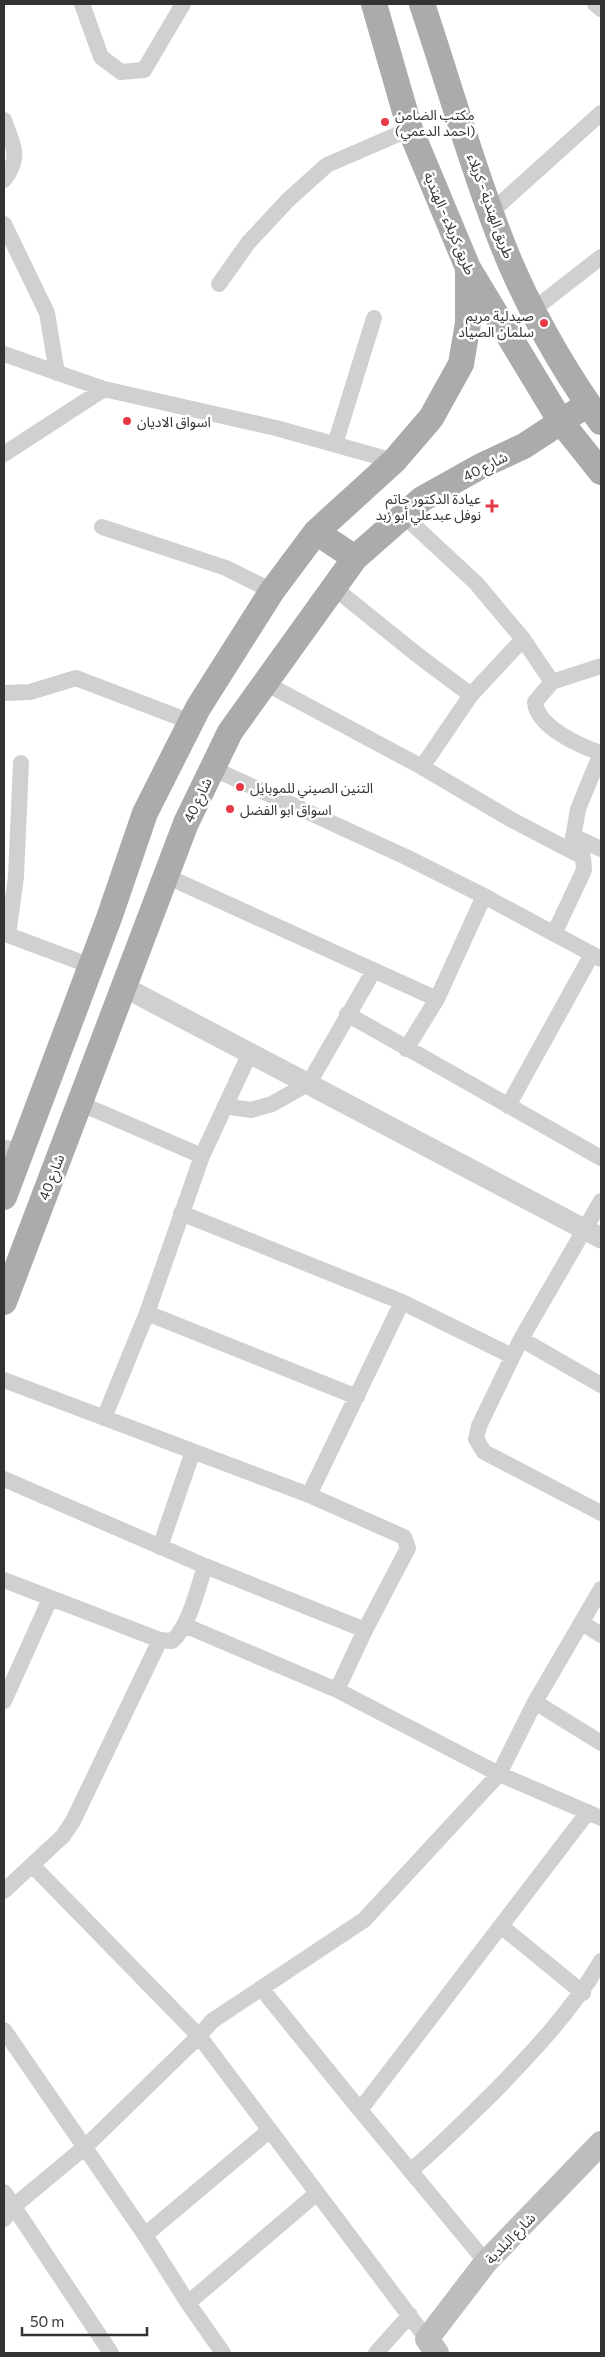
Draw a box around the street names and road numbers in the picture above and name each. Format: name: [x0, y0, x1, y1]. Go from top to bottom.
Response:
street label: طريق الهندية - كربلاء: [462, 151, 518, 261]
street label: طريق كربلاء - الهندية: [419, 169, 479, 278]
street label: شارع 40: [460, 448, 511, 487]
street label: شارع 40: [179, 775, 217, 826]
street label: شارع 40: [35, 1152, 70, 1203]
street label: شارع البلدية: [482, 2209, 541, 2269]

